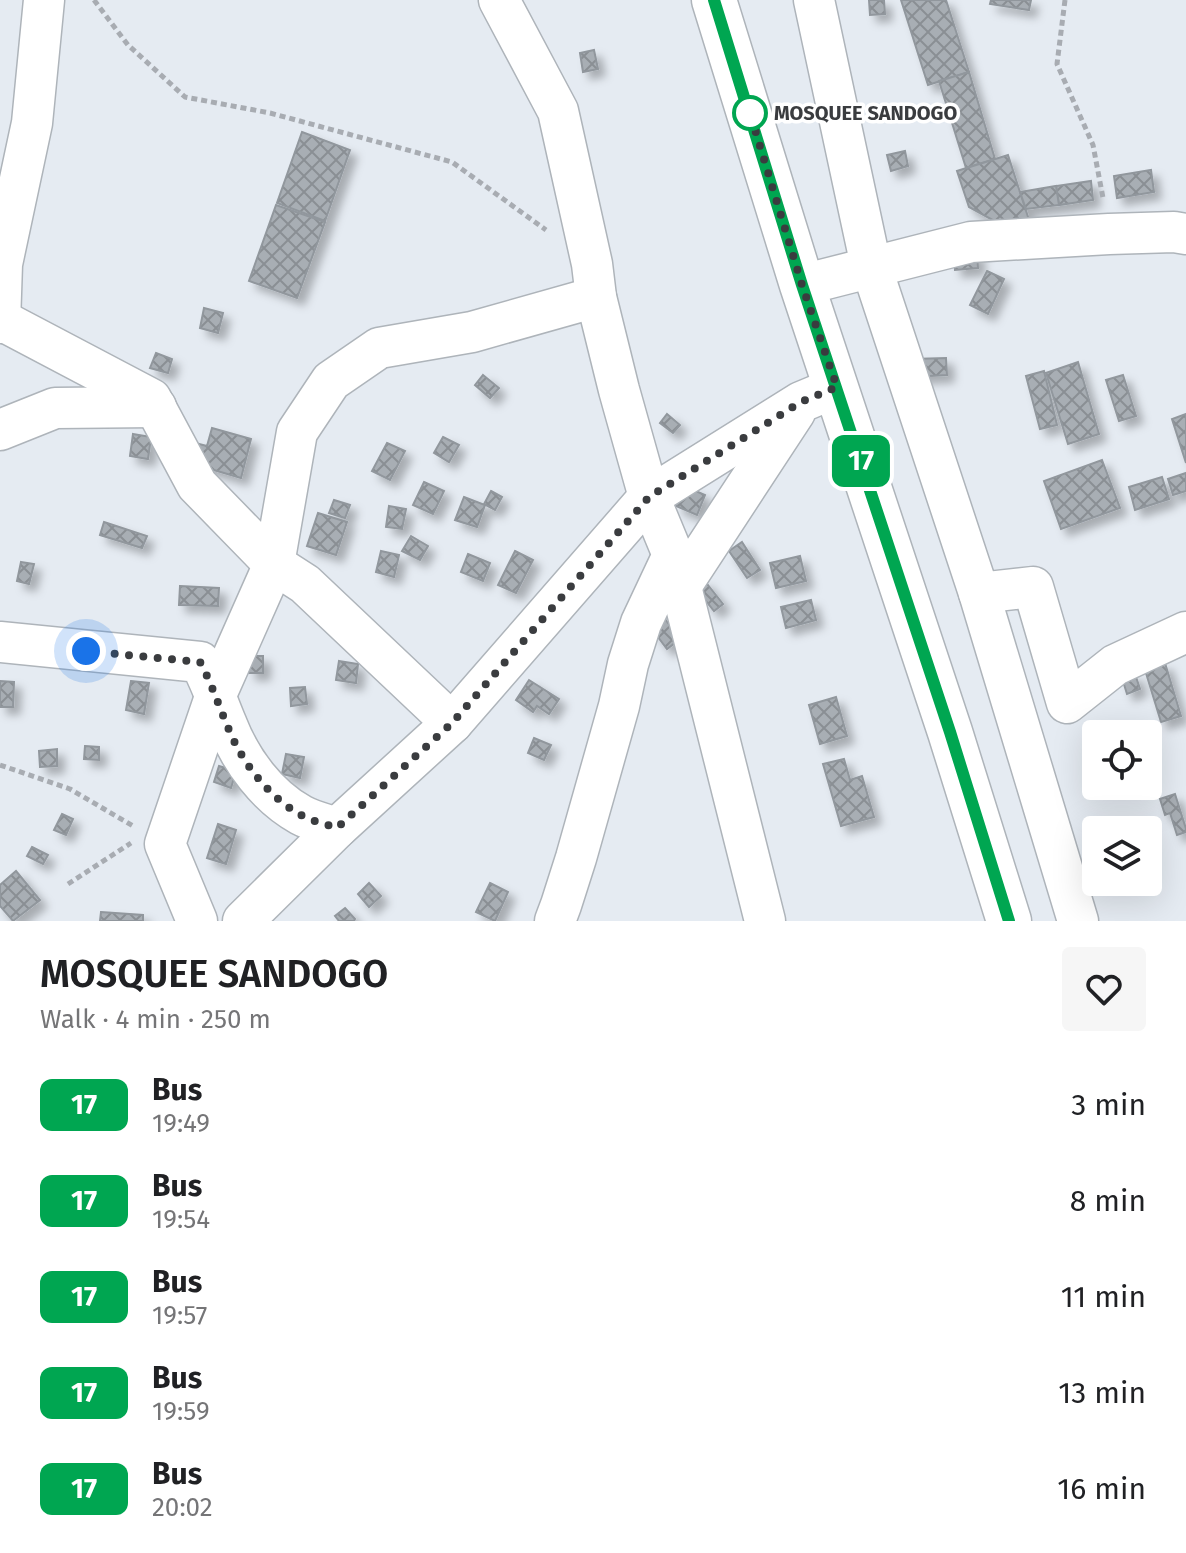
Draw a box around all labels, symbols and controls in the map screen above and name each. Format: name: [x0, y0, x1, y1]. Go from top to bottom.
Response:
marker: MOSQUEE SANDOGO: [733, 96, 767, 130]
place label: MOSQUEE SANDOGO: [774, 101, 958, 125]
line badge: 17: [825, 435, 897, 487]
text: 17: [848, 444, 874, 477]
your location: [66, 631, 106, 671]
map controls: [1082, 720, 1162, 896]
button: locate: [1082, 720, 1162, 800]
button: layers: [1082, 816, 1162, 896]
button: heart: [1062, 947, 1146, 1031]
text: MOSQUEE SANDOGO: [40, 951, 388, 997]
text: Walk · 4 min · 250 m: [40, 1004, 271, 1035]
text: Bus: [152, 1072, 202, 1108]
text: 3 min: [1071, 1087, 1146, 1123]
text: 17: [71, 1088, 97, 1121]
text: 19:49: [152, 1108, 210, 1139]
text: Bus: [152, 1168, 202, 1204]
text: 8 min: [1070, 1183, 1146, 1219]
text: 17: [71, 1184, 97, 1217]
text: 19:54: [152, 1204, 210, 1235]
text: Bus: [152, 1264, 202, 1300]
text: 11 min: [1061, 1279, 1146, 1315]
text: 17: [71, 1280, 97, 1313]
text: 19:57: [152, 1300, 207, 1331]
text: Bus: [152, 1360, 202, 1396]
text: 13 min: [1058, 1375, 1146, 1411]
text: 17: [71, 1376, 97, 1409]
text: 19:59: [152, 1396, 210, 1427]
text: Bus: [152, 1456, 202, 1492]
text: 16 min: [1057, 1471, 1146, 1507]
text: 17: [71, 1472, 97, 1505]
text: 20:02: [152, 1492, 213, 1523]

